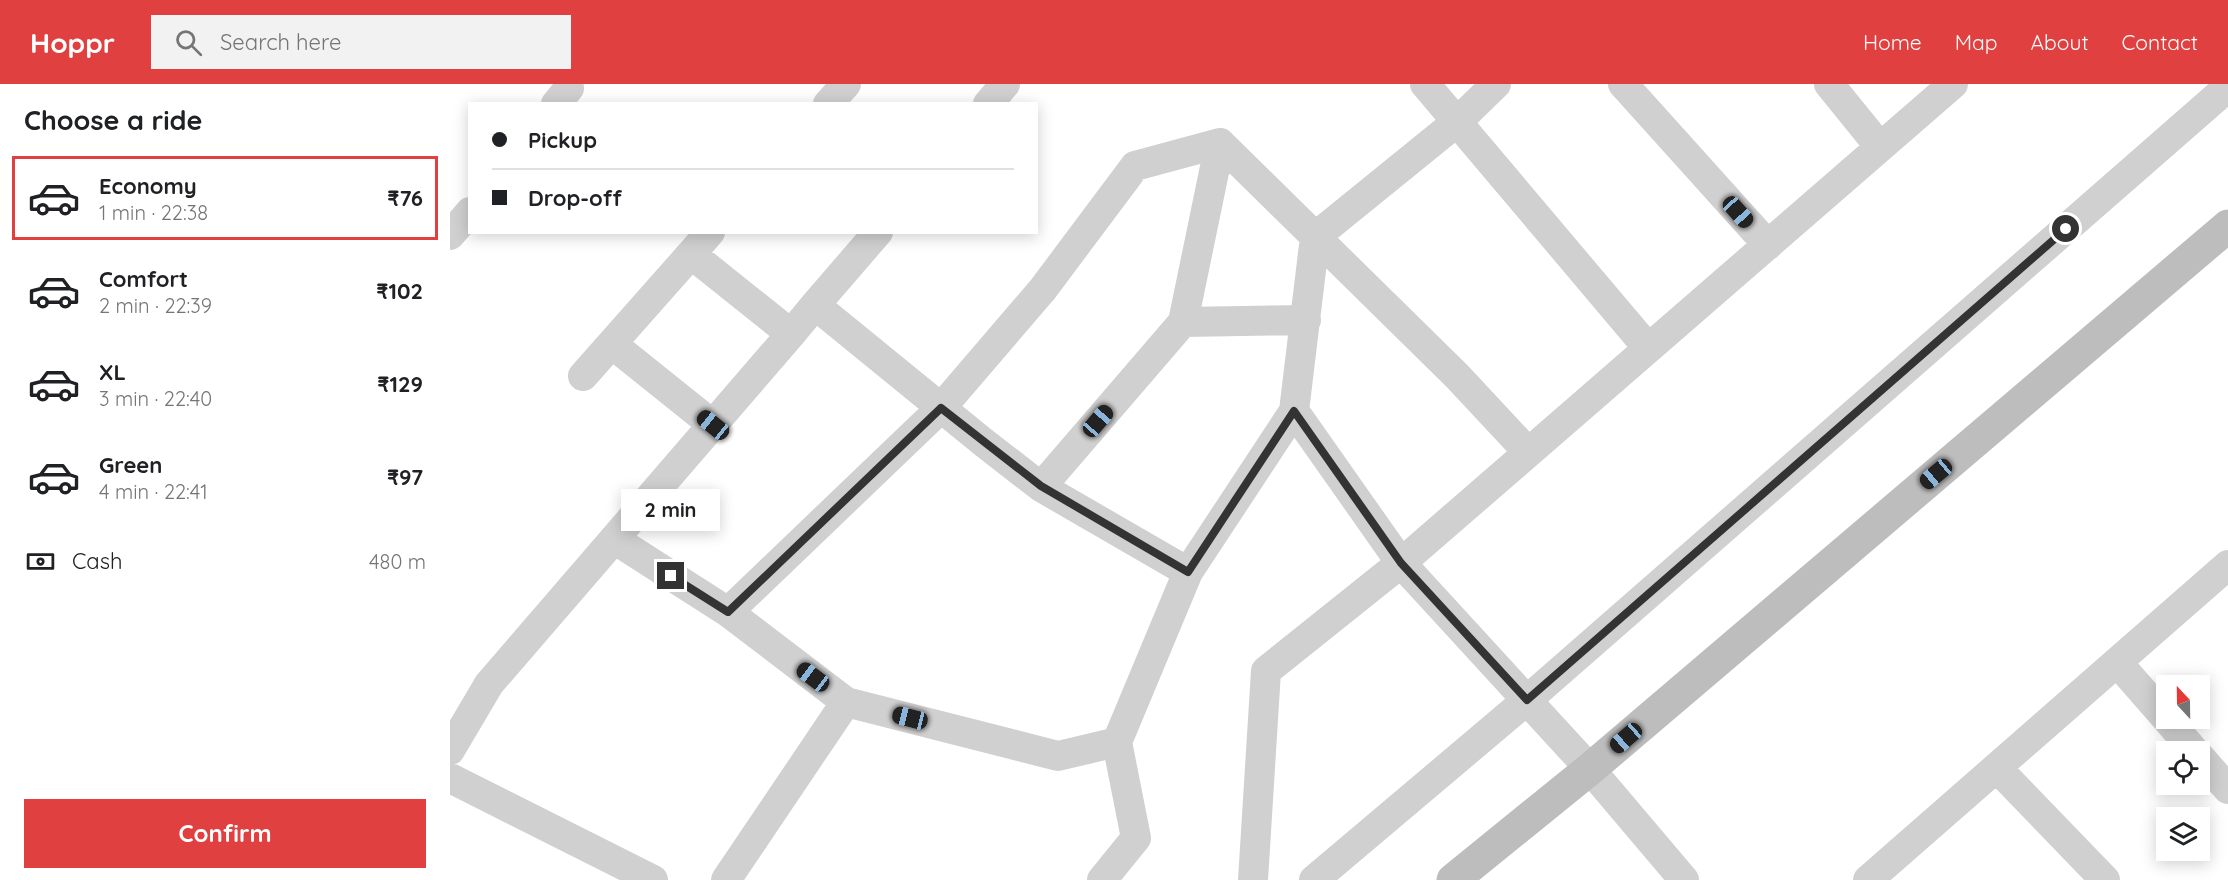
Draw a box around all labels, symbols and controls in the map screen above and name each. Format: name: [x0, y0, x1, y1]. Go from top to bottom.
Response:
search box: [151, 15, 571, 69]
text: Hoppr: [30, 25, 115, 60]
icon: search: [172, 26, 205, 59]
text: Search here: [220, 28, 341, 56]
text: Home: [1863, 29, 1922, 55]
text: Map: [1955, 29, 1998, 55]
text: About: [2031, 29, 2089, 55]
text: Contact: [2122, 29, 2198, 55]
text: Choose a ride: [24, 103, 202, 137]
text: Pickup: [528, 126, 597, 154]
icon: car: [27, 171, 81, 225]
text: Economy: [99, 172, 197, 200]
text: ₹76: [387, 184, 423, 212]
text: Drop-off: [528, 184, 622, 212]
car: [1719, 193, 1757, 231]
text: 1 min · 22:38: [99, 200, 208, 225]
route start: [2052, 215, 2079, 242]
icon: car: [27, 264, 81, 318]
text: Comfort: [99, 265, 188, 293]
text: ₹102: [376, 277, 423, 305]
text: 2 min · 22:39: [99, 293, 212, 318]
icon: car: [27, 357, 81, 411]
text: XL: [99, 358, 126, 386]
text: ₹129: [377, 370, 423, 398]
text: 3 min · 22:40: [99, 386, 212, 411]
car: [1079, 402, 1117, 440]
car: [693, 407, 733, 443]
icon: car: [27, 450, 81, 504]
text: Green: [99, 451, 162, 479]
car: [1916, 456, 1956, 492]
text: ₹97: [387, 463, 423, 491]
text: 4 min · 22:41: [99, 479, 208, 504]
callout: 2 min: [622, 489, 720, 531]
text: 2 min: [644, 497, 697, 522]
icon: cash: [24, 545, 57, 578]
text: Cash: [72, 547, 123, 575]
text: 480 m: [369, 549, 426, 574]
route end: [657, 562, 684, 589]
car: [793, 659, 833, 695]
north arrow: [2156, 675, 2210, 729]
map controls: [2156, 675, 2210, 861]
car: [890, 705, 930, 731]
car: [1607, 719, 1645, 757]
button: locate: [2156, 741, 2210, 795]
button: Confirm: [24, 799, 426, 868]
button: layers: [2156, 807, 2210, 861]

